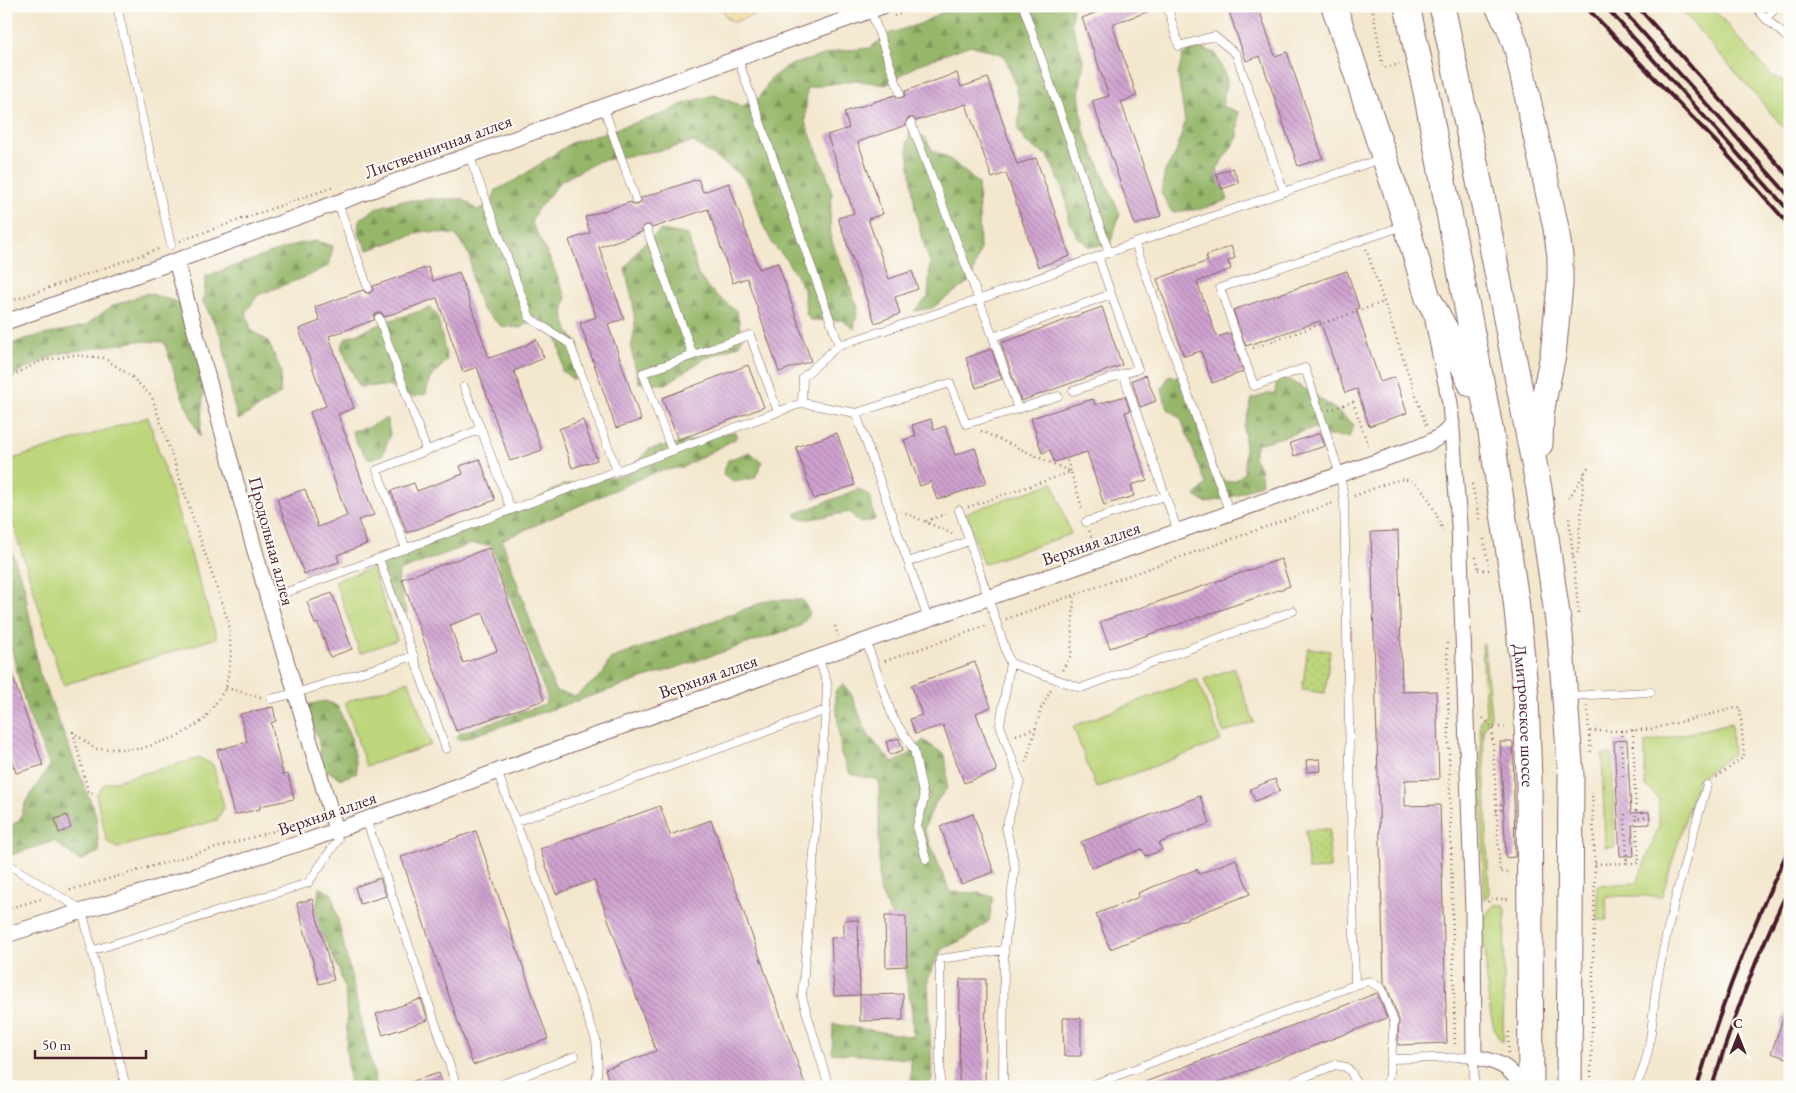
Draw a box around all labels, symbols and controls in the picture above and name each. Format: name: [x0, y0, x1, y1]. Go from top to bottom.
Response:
street label: Лиственничная аллея: [361, 109, 515, 183]
street label: Продольная аллея: [244, 474, 300, 608]
street label: Верхняя аллея: [1039, 515, 1143, 571]
street label: Дмитровское шоссе: [1509, 643, 1541, 787]
street label: Верхняя аллея: [656, 648, 760, 704]
street label: Верхняя аллея: [275, 785, 379, 841]
north arrow: [1714, 1010, 1764, 1060]
text: С: [1733, 1014, 1743, 1032]
scale bar: [35, 1028, 146, 1060]
text: 50 m: [42, 1035, 71, 1054]

